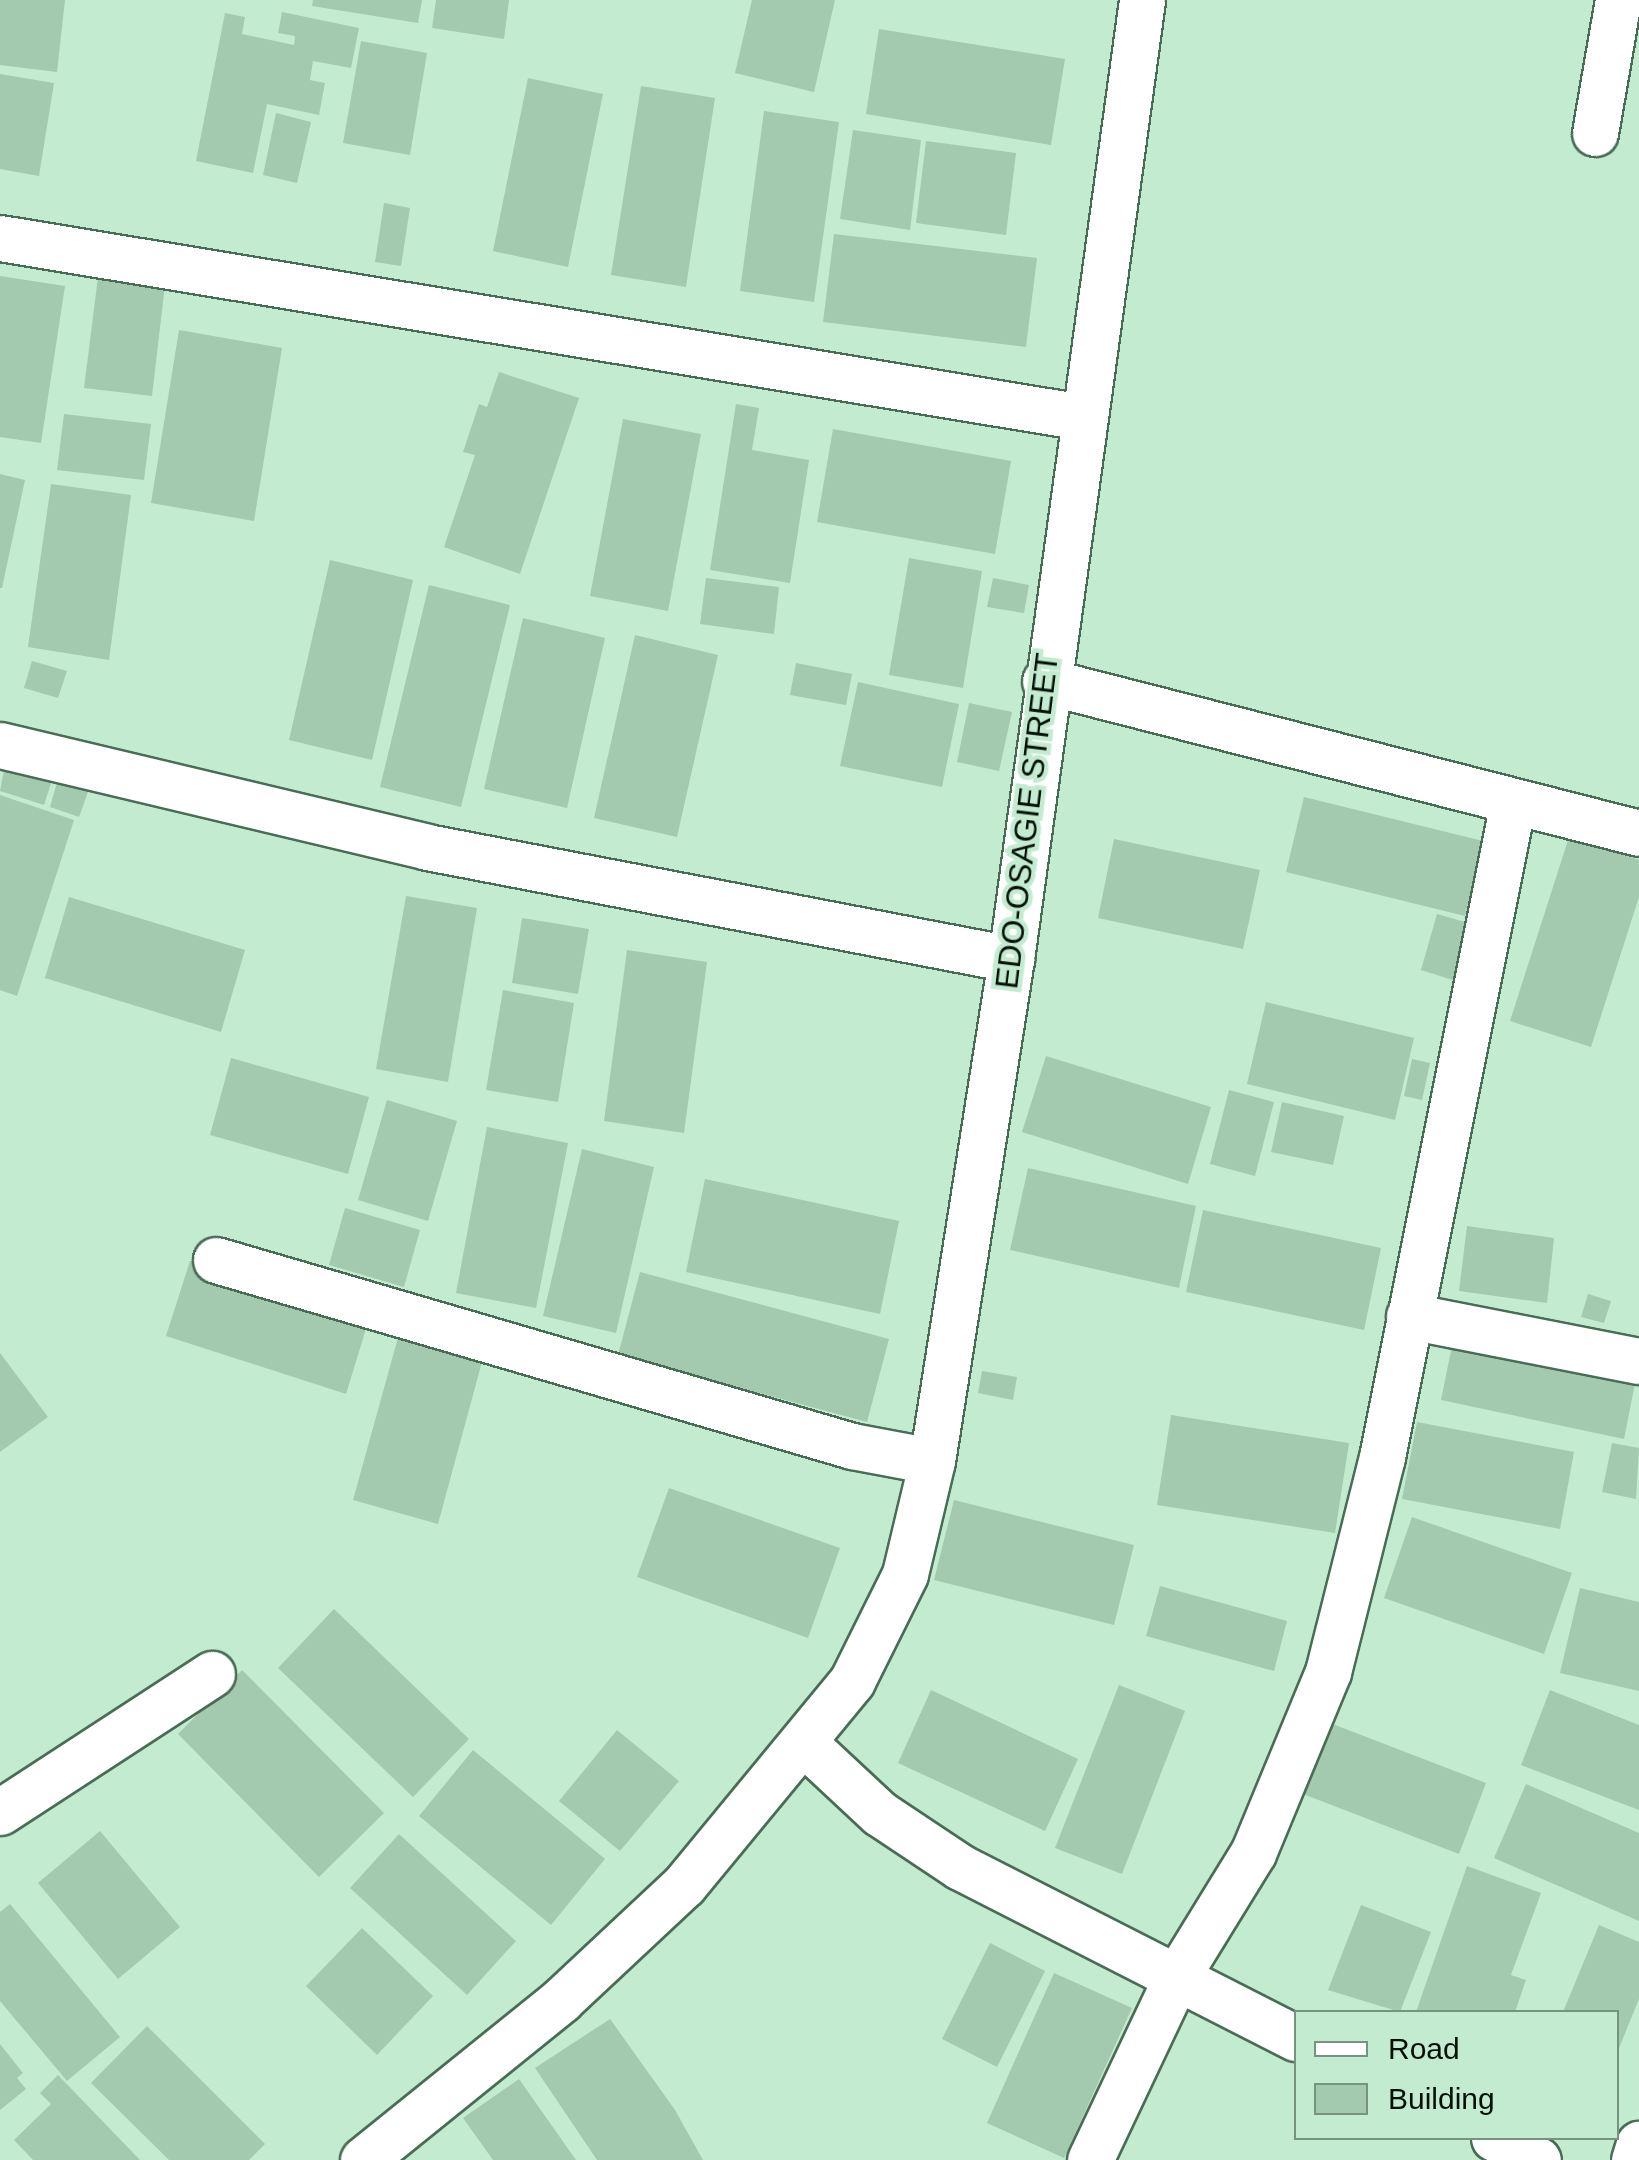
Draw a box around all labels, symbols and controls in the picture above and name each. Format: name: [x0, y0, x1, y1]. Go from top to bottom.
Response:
street label: EDO-OSAGIE STREET: [987, 651, 1067, 991]
legend: [1294, 2010, 1619, 2140]
text: Road: [1388, 2032, 1460, 2065]
text: Building: [1388, 2082, 1495, 2115]

